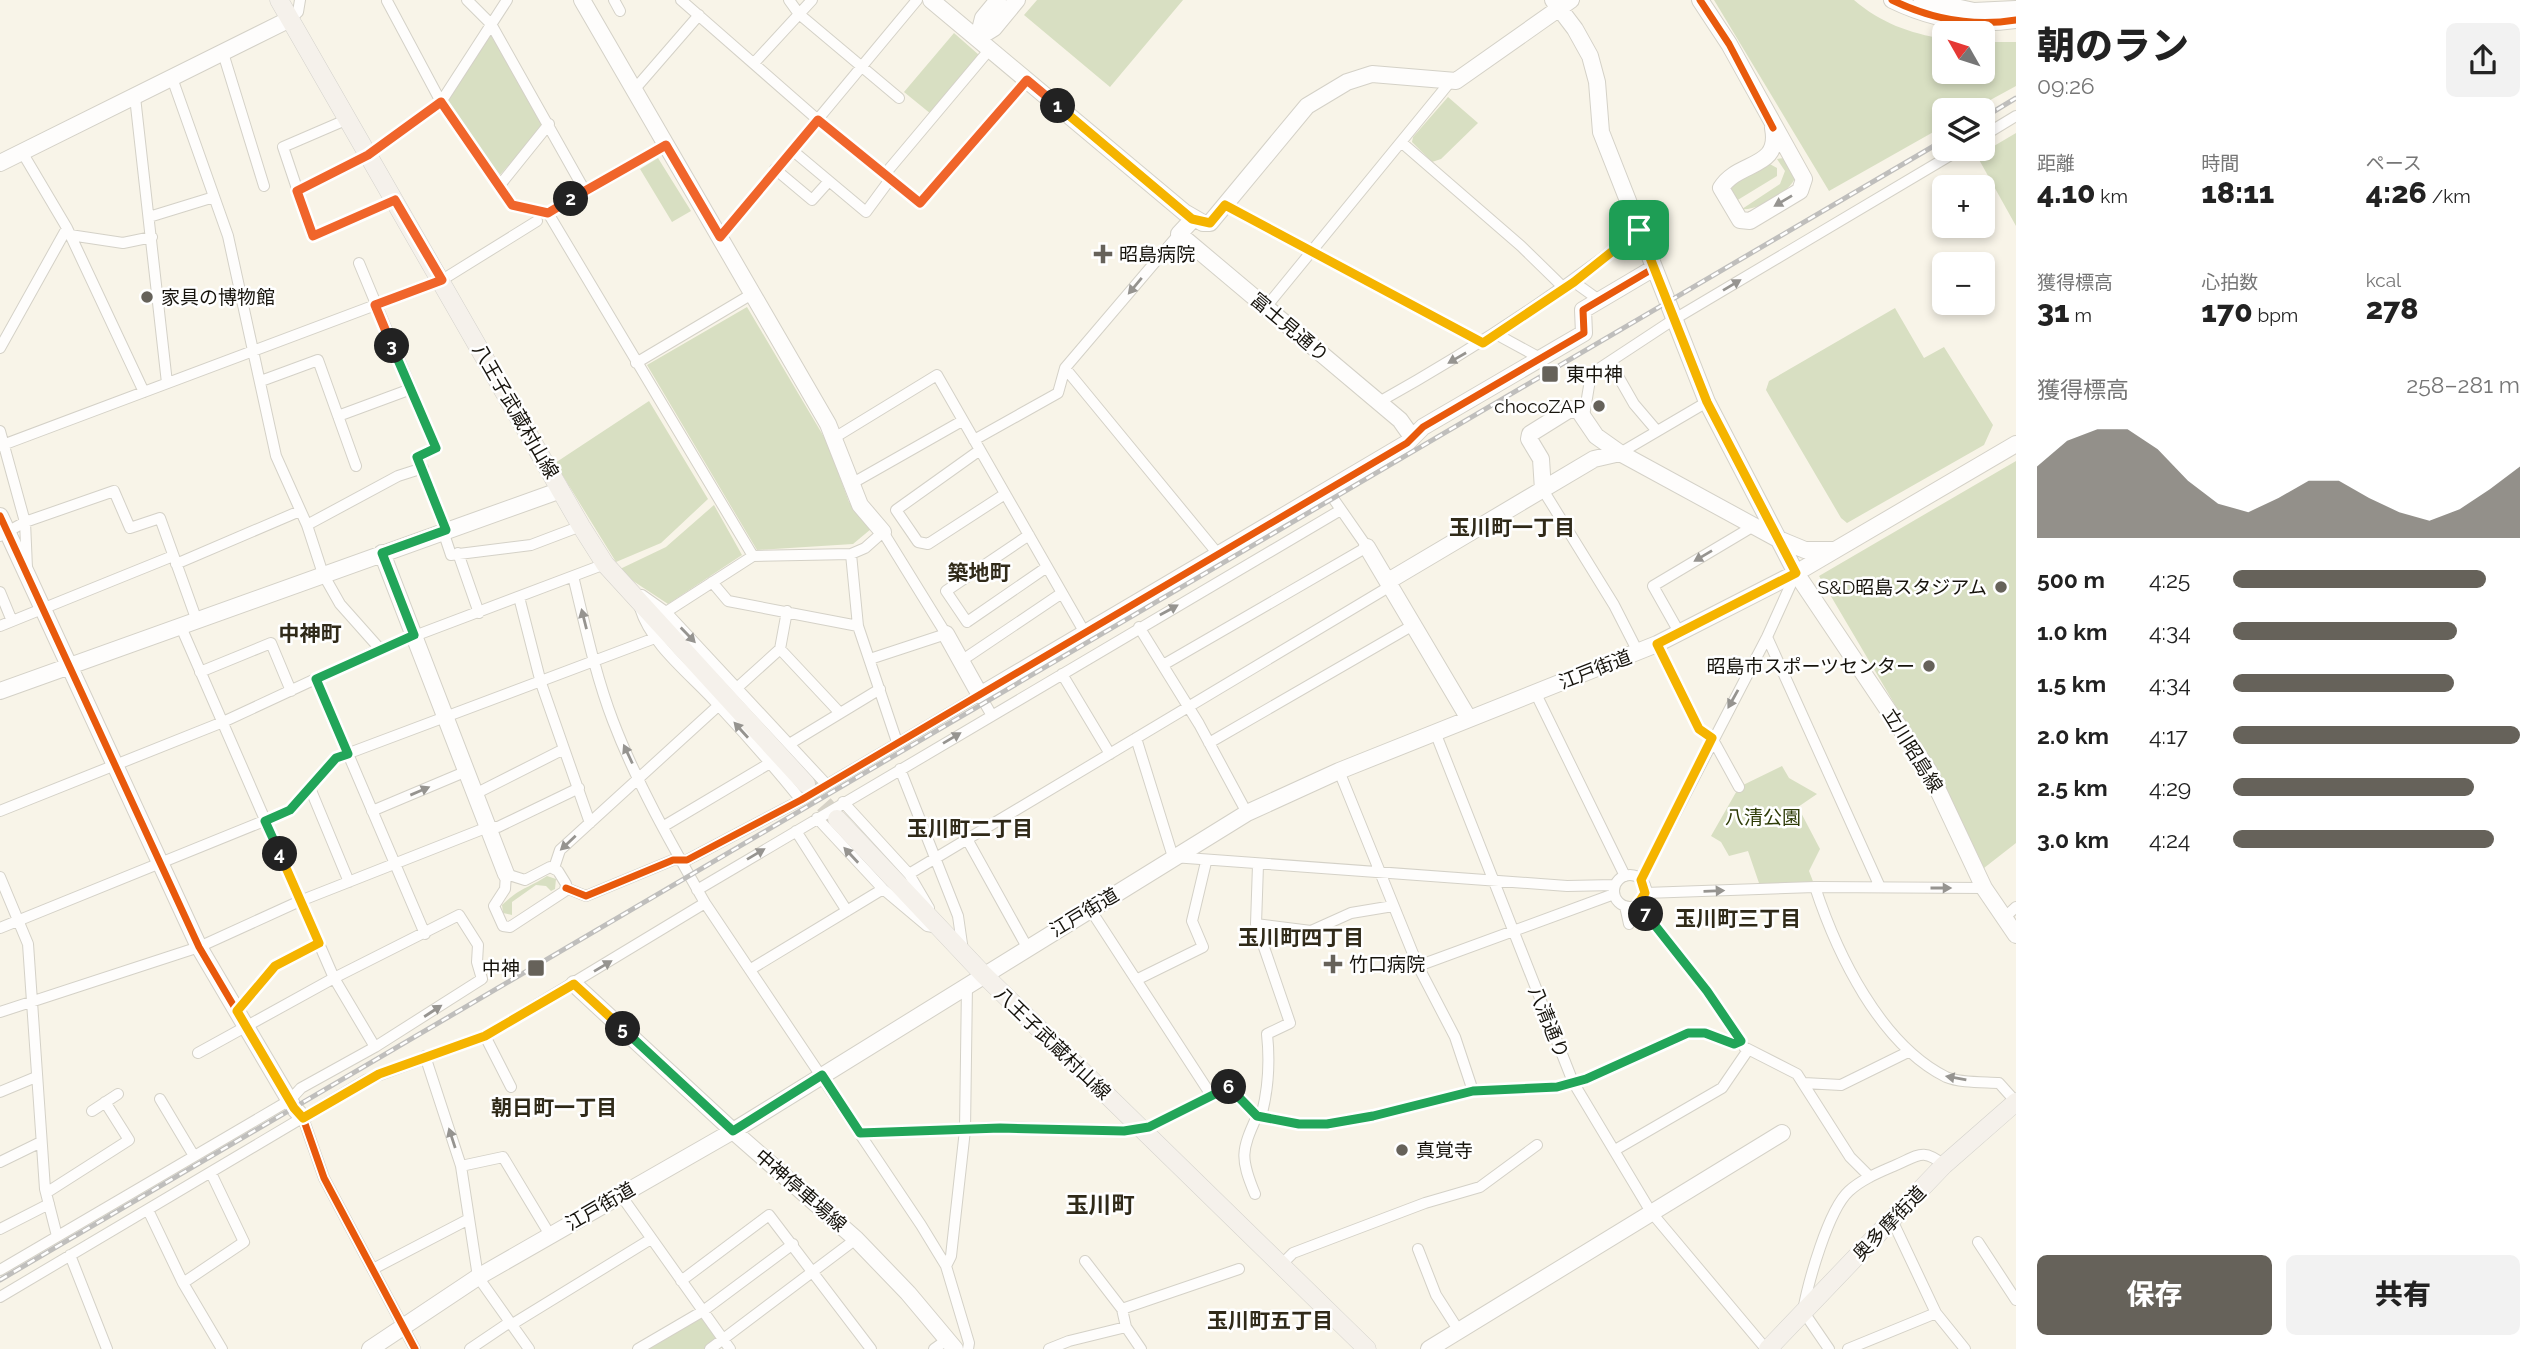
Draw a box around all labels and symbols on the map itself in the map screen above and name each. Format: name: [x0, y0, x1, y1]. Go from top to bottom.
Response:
north arrow: [1932, 21, 1995, 84]
pin: 1: [1040, 88, 1076, 124]
pin: 2: [554, 182, 588, 216]
one-way arrow: [1773, 195, 1793, 207]
pin: [1609, 200, 1669, 260]
place label: 昭島病院: [1119, 243, 1195, 265]
marker: 昭島病院: [1093, 244, 1113, 264]
one-way arrow: [1128, 278, 1143, 295]
one-way arrow: [1722, 279, 1741, 291]
place label: 家具の博物館: [161, 286, 275, 308]
street label: 富士見通り: [1247, 288, 1333, 366]
marker: 家具の博物館: [139, 289, 155, 305]
pin: 3: [374, 328, 410, 364]
street label: 八王子武蔵村山線: [468, 340, 564, 482]
one-way arrow: [1447, 352, 1467, 364]
place label: 東中神: [1566, 363, 1623, 385]
marker: 東中神: [1540, 364, 1560, 384]
place label: chocoZAP: [1494, 395, 1585, 417]
marker: chocoZAP: [1591, 398, 1607, 414]
district label: 玉川町一丁目: [1449, 515, 1575, 540]
one-way arrow: [1693, 550, 1712, 563]
district label: 築地町: [948, 560, 1011, 585]
place label: S&D昭島スタジアム: [1818, 576, 1987, 598]
marker: S&D昭島スタジアム: [1993, 579, 2009, 595]
one-way arrow: [1159, 604, 1178, 616]
one-way arrow: [578, 608, 589, 630]
district label: 中神町: [279, 621, 342, 646]
one-way arrow: [680, 626, 696, 643]
street label: 江戸街道: [1556, 645, 1634, 693]
place label: 昭島市スポーツセンター: [1706, 655, 1915, 677]
marker: 昭島市スポーツセンター: [1921, 658, 1937, 674]
one-way arrow: [1727, 690, 1739, 709]
street label: 立川昭島線: [1878, 704, 1948, 796]
one-way arrow: [733, 722, 749, 739]
one-way arrow: [942, 732, 961, 745]
one-way arrow: [623, 744, 634, 764]
one-way arrow: [409, 785, 430, 796]
park label: 八清公園: [1725, 806, 1801, 828]
district label: 玉川町二丁目: [907, 816, 1033, 841]
one-way arrow: [560, 835, 577, 851]
pin: 4: [262, 836, 298, 872]
one-way arrow: [843, 846, 859, 864]
one-way arrow: [746, 847, 765, 860]
one-way arrow: [1930, 882, 1952, 894]
street label: 江戸街道: [1046, 883, 1122, 941]
one-way arrow: [1703, 885, 1725, 896]
pin: 7: [1628, 897, 1664, 932]
district label: 玉川町三丁目: [1675, 906, 1801, 931]
district label: 玉川町四丁目: [1238, 925, 1364, 950]
place label: 竹口病院: [1349, 953, 1425, 975]
marker: 竹口病院: [1323, 954, 1343, 974]
place label: 中神: [482, 957, 520, 979]
marker: 中神: [526, 958, 546, 978]
one-way arrow: [593, 960, 613, 972]
street label: 八王子武蔵村山線: [991, 982, 1115, 1104]
street label: 八清通り: [1525, 983, 1573, 1061]
one-way arrow: [423, 1004, 443, 1017]
pin: 5: [606, 1012, 640, 1046]
pin: 6: [1212, 1070, 1246, 1104]
one-way arrow: [1945, 1072, 1967, 1083]
district label: 朝日町一丁目: [491, 1095, 617, 1120]
one-way arrow: [446, 1128, 457, 1149]
place label: 真覚寺: [1416, 1139, 1473, 1161]
marker: 真覚寺: [1394, 1142, 1410, 1158]
street label: 中神停車場線: [751, 1144, 851, 1236]
street label: 江戸街道: [562, 1177, 638, 1235]
street label: 奥多摩街道: [1848, 1181, 1930, 1265]
district label: 玉川町: [1066, 1191, 1135, 1218]
district label: 玉川町五丁目: [1207, 1308, 1333, 1333]

